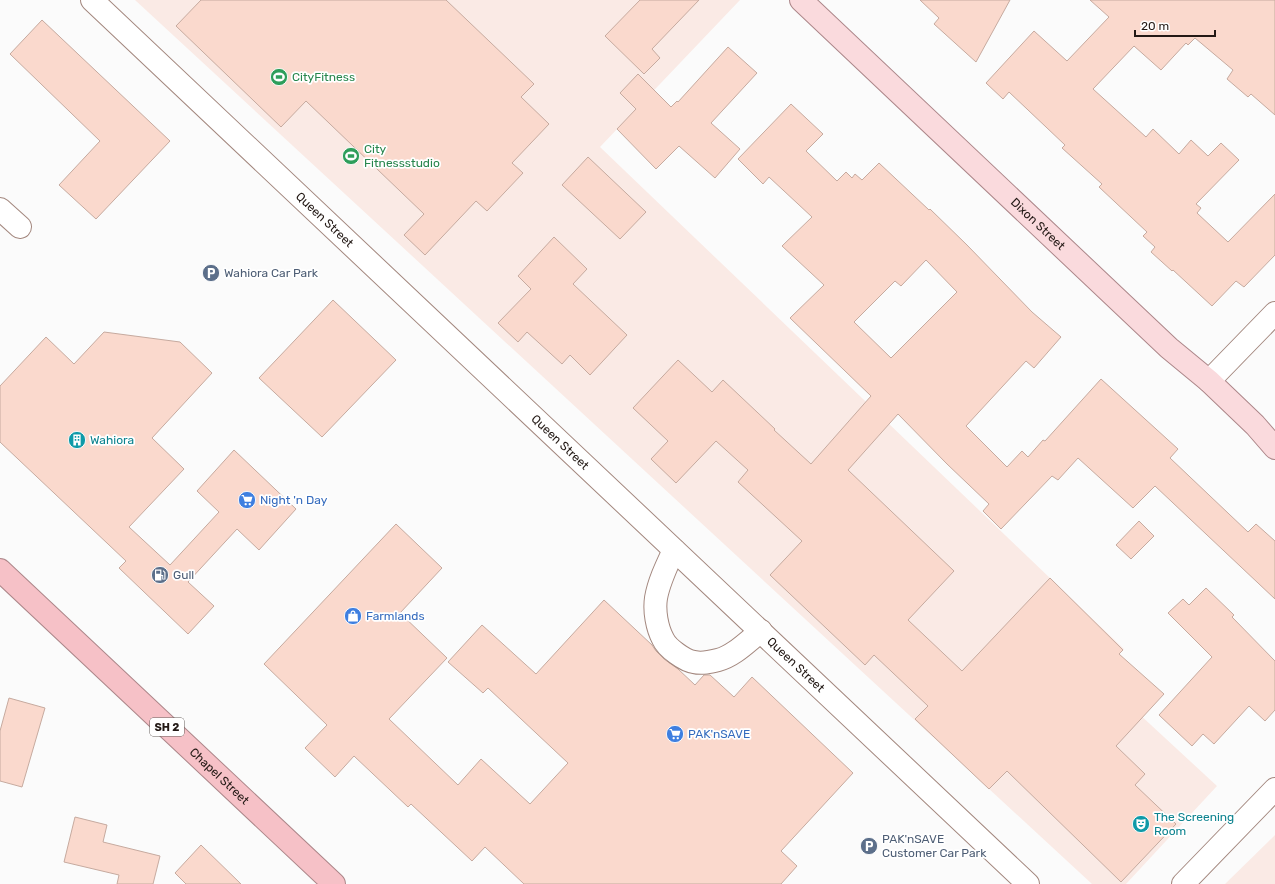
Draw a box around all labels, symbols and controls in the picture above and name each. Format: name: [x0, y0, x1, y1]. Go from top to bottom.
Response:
scale bar: [1135, 12, 1215, 38]
text: 20 m: [1141, 19, 1169, 33]
sports icon: CityFitness: [269, 67, 289, 87]
place label: CityFitness: [292, 70, 355, 84]
place label: City Fitnessstudio: [364, 142, 440, 170]
sports icon: City Fitnessstudio: [341, 146, 361, 166]
street label: Queen Street: [293, 189, 356, 250]
street label: Dixon Street: [1008, 195, 1068, 253]
parking icon: Wahiora Car Park: [201, 263, 221, 283]
place label: Wahiora Car Park: [224, 266, 319, 280]
street label: Queen Street: [529, 412, 592, 473]
building icon: Wahiora: [67, 430, 87, 450]
place label: Wahiora: [90, 433, 134, 447]
supermarket icon: Night 'n Day: [237, 490, 257, 510]
place label: Night 'n Day: [260, 493, 328, 507]
fuel station icon: Gull: [150, 565, 170, 585]
place label: Gull: [173, 568, 194, 582]
shop icon: Farmlands: [343, 606, 363, 626]
place label: Farmlands: [366, 609, 425, 623]
street label: Queen Street: [764, 634, 828, 695]
road number: SH 2: [150, 718, 184, 736]
supermarket icon: PAK'nSAVE: [665, 724, 685, 744]
place label: PAK'nSAVE: [688, 727, 750, 741]
street label: Chapel Street: [187, 745, 252, 808]
place label: The Screening Room: [1154, 810, 1234, 838]
theatre icon: The Screening Room: [1131, 814, 1151, 834]
place label: PAK'nSAVE Customer Car Park: [882, 832, 987, 860]
parking icon: PAK'nSAVE Customer Car Park: [859, 836, 879, 856]

